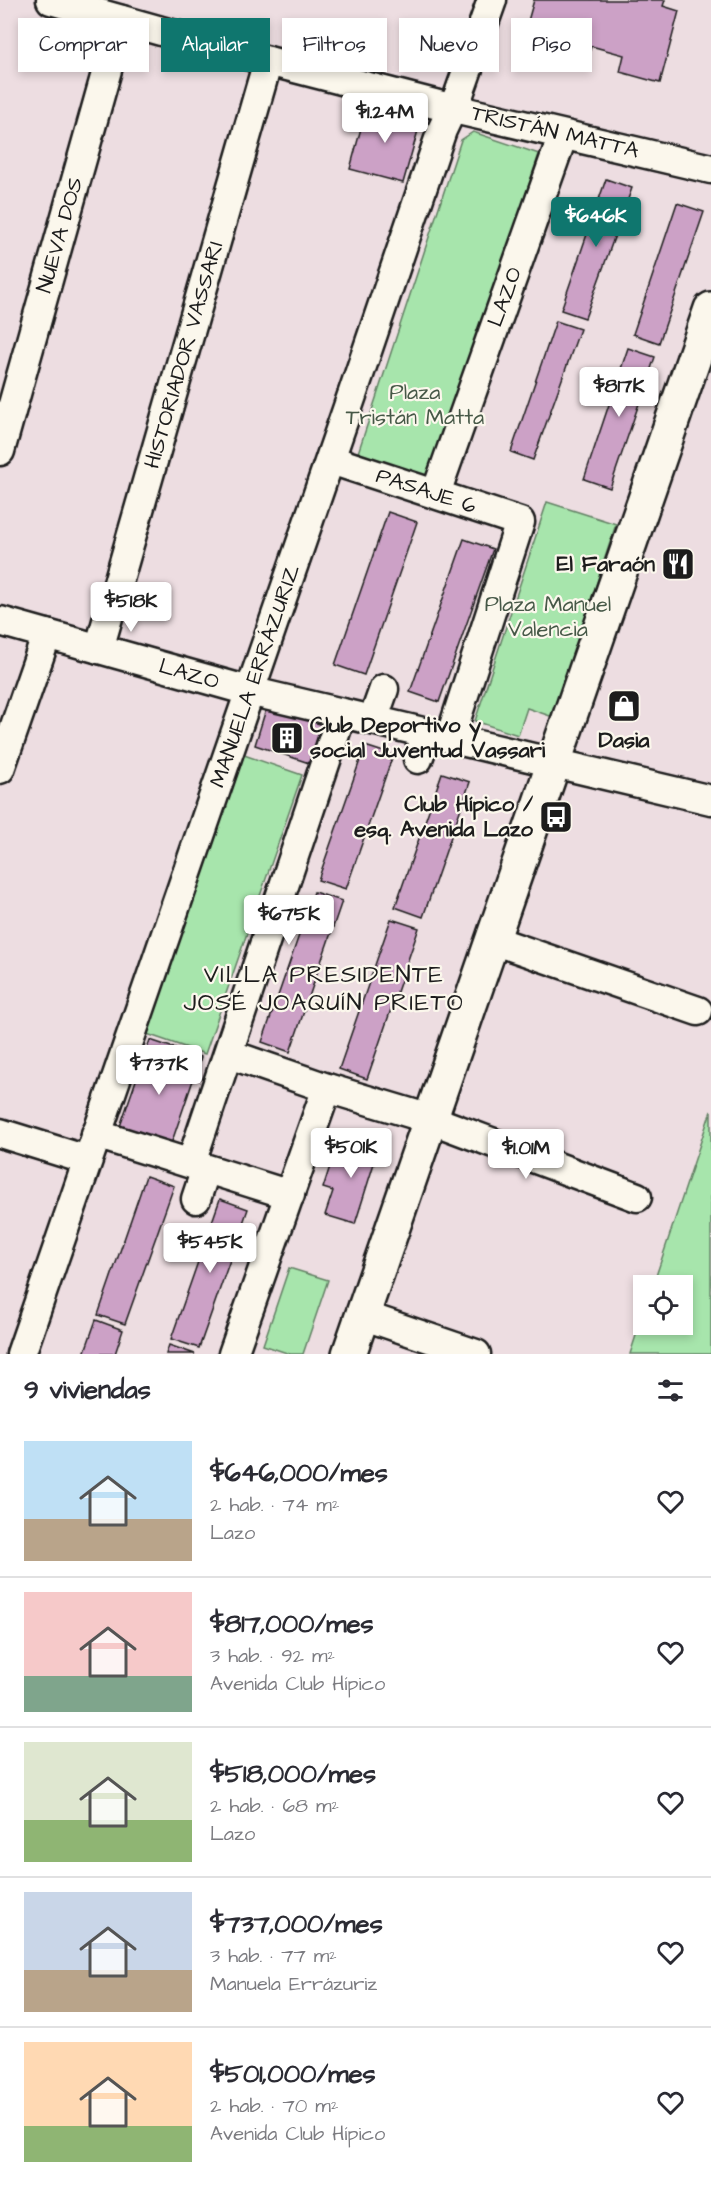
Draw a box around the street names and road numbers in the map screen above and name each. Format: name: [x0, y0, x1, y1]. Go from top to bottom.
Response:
street label: TRISTÁN MATTA: [468, 98, 642, 166]
street label: NUEVA DOS: [29, 174, 91, 296]
street label: HISTORIADOR VASSARI: [137, 238, 231, 472]
street label: LAZO: [480, 263, 530, 331]
street label: PASAJE 6: [372, 460, 480, 522]
street label: MANUELA ERRÁZURIZ: [202, 560, 308, 792]
street label: LAZO: [155, 651, 223, 697]

